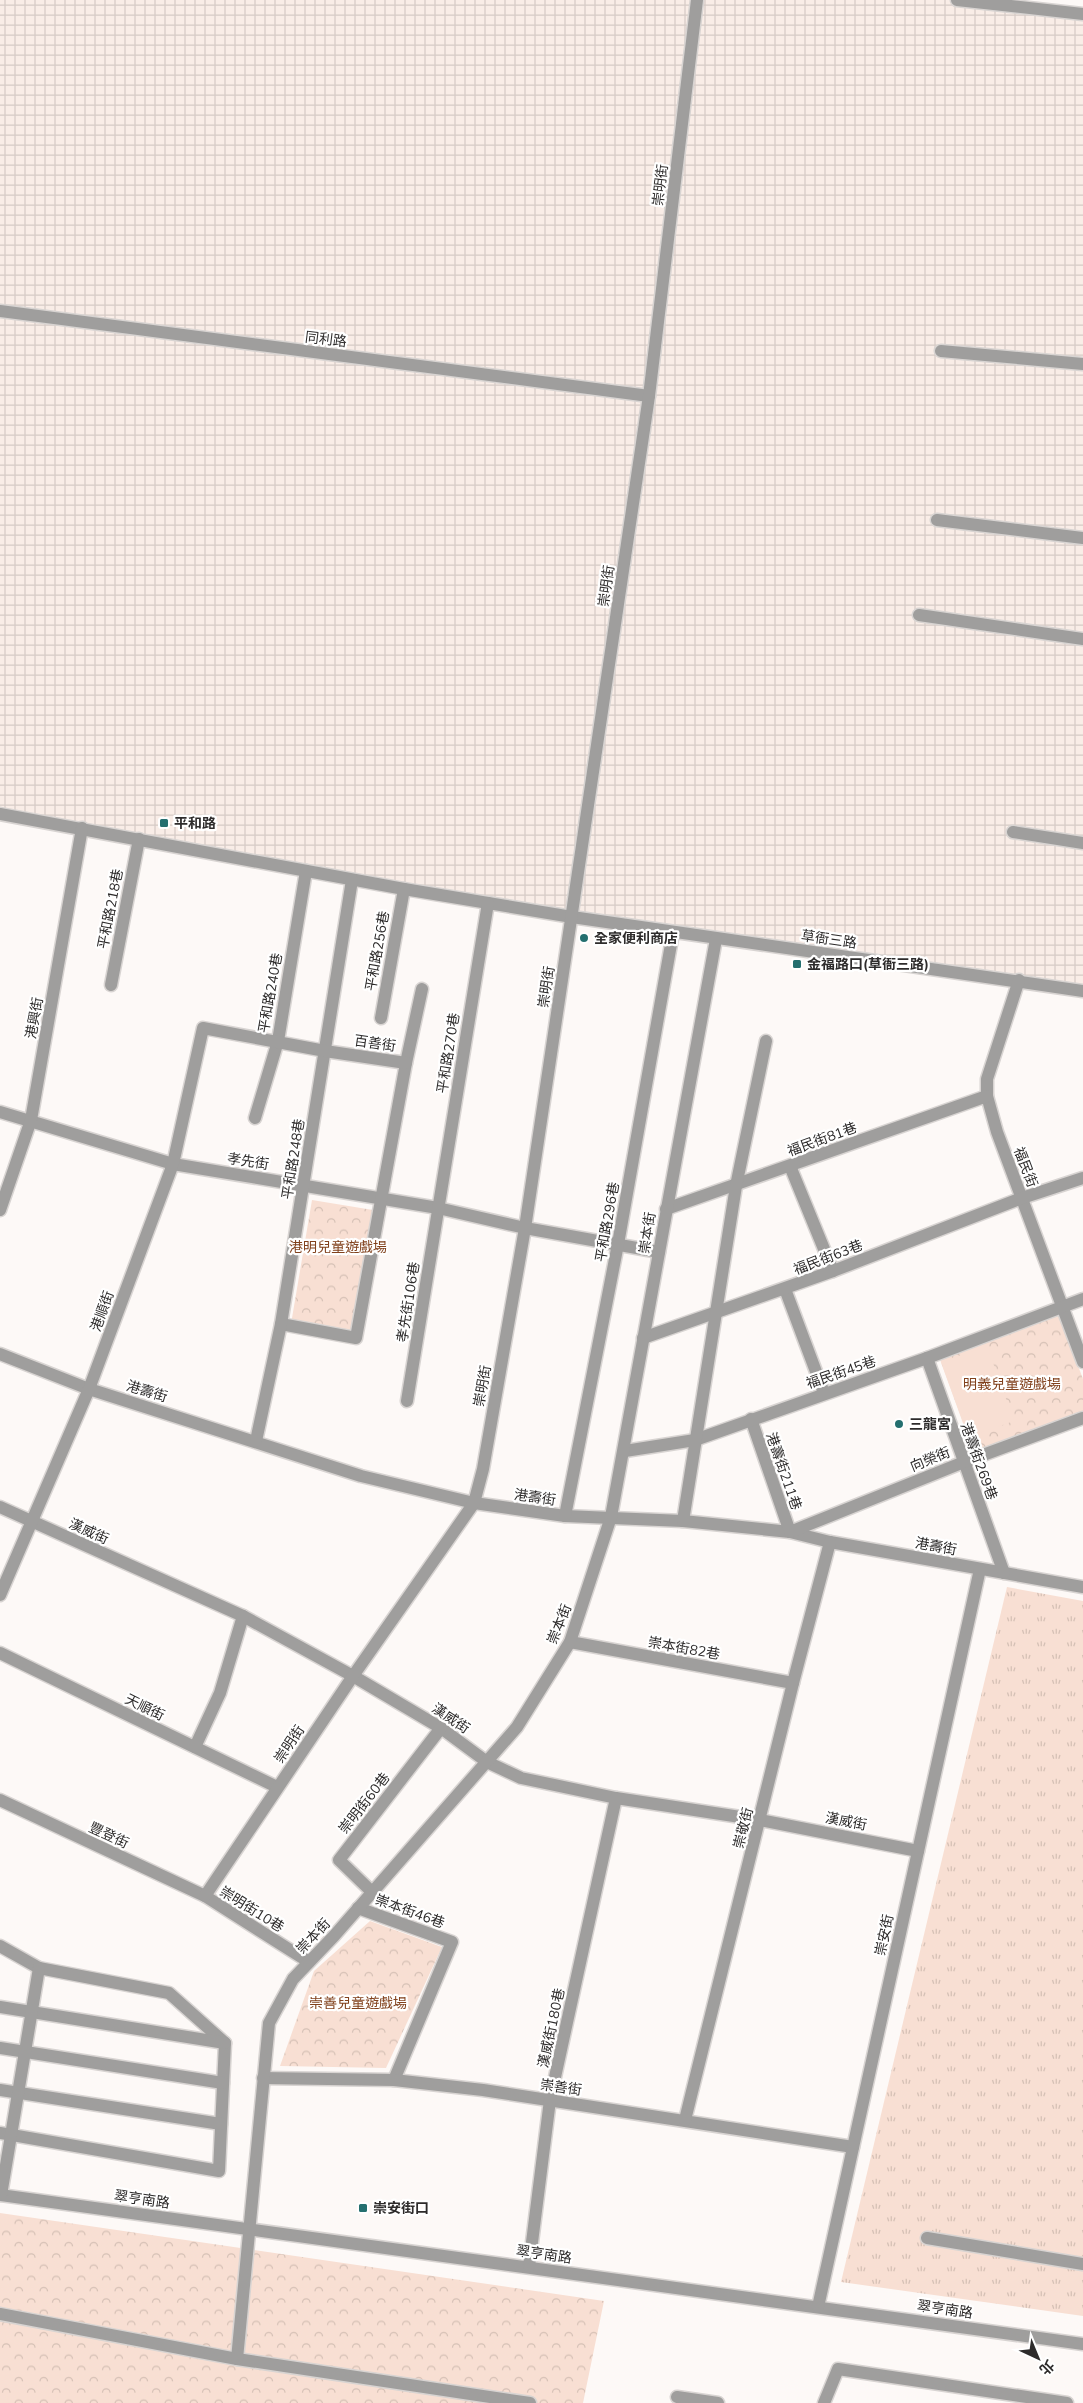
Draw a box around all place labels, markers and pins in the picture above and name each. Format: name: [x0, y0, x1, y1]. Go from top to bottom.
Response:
place label: 平和路: [174, 814, 216, 833]
marker: 平和路: [158, 817, 170, 829]
place label: 全家便利商店: [594, 929, 678, 948]
marker: 全家便利商店: [578, 932, 590, 944]
place label: 金福路口(草衙三路): [807, 955, 929, 974]
marker: 金福路口(草衙三路): [791, 958, 803, 970]
place label: 三龍宮: [909, 1415, 951, 1434]
marker: 三龍宮: [893, 1418, 905, 1430]
place label: 崇安街口: [373, 2199, 429, 2218]
marker: 崇安街口: [357, 2202, 369, 2214]

